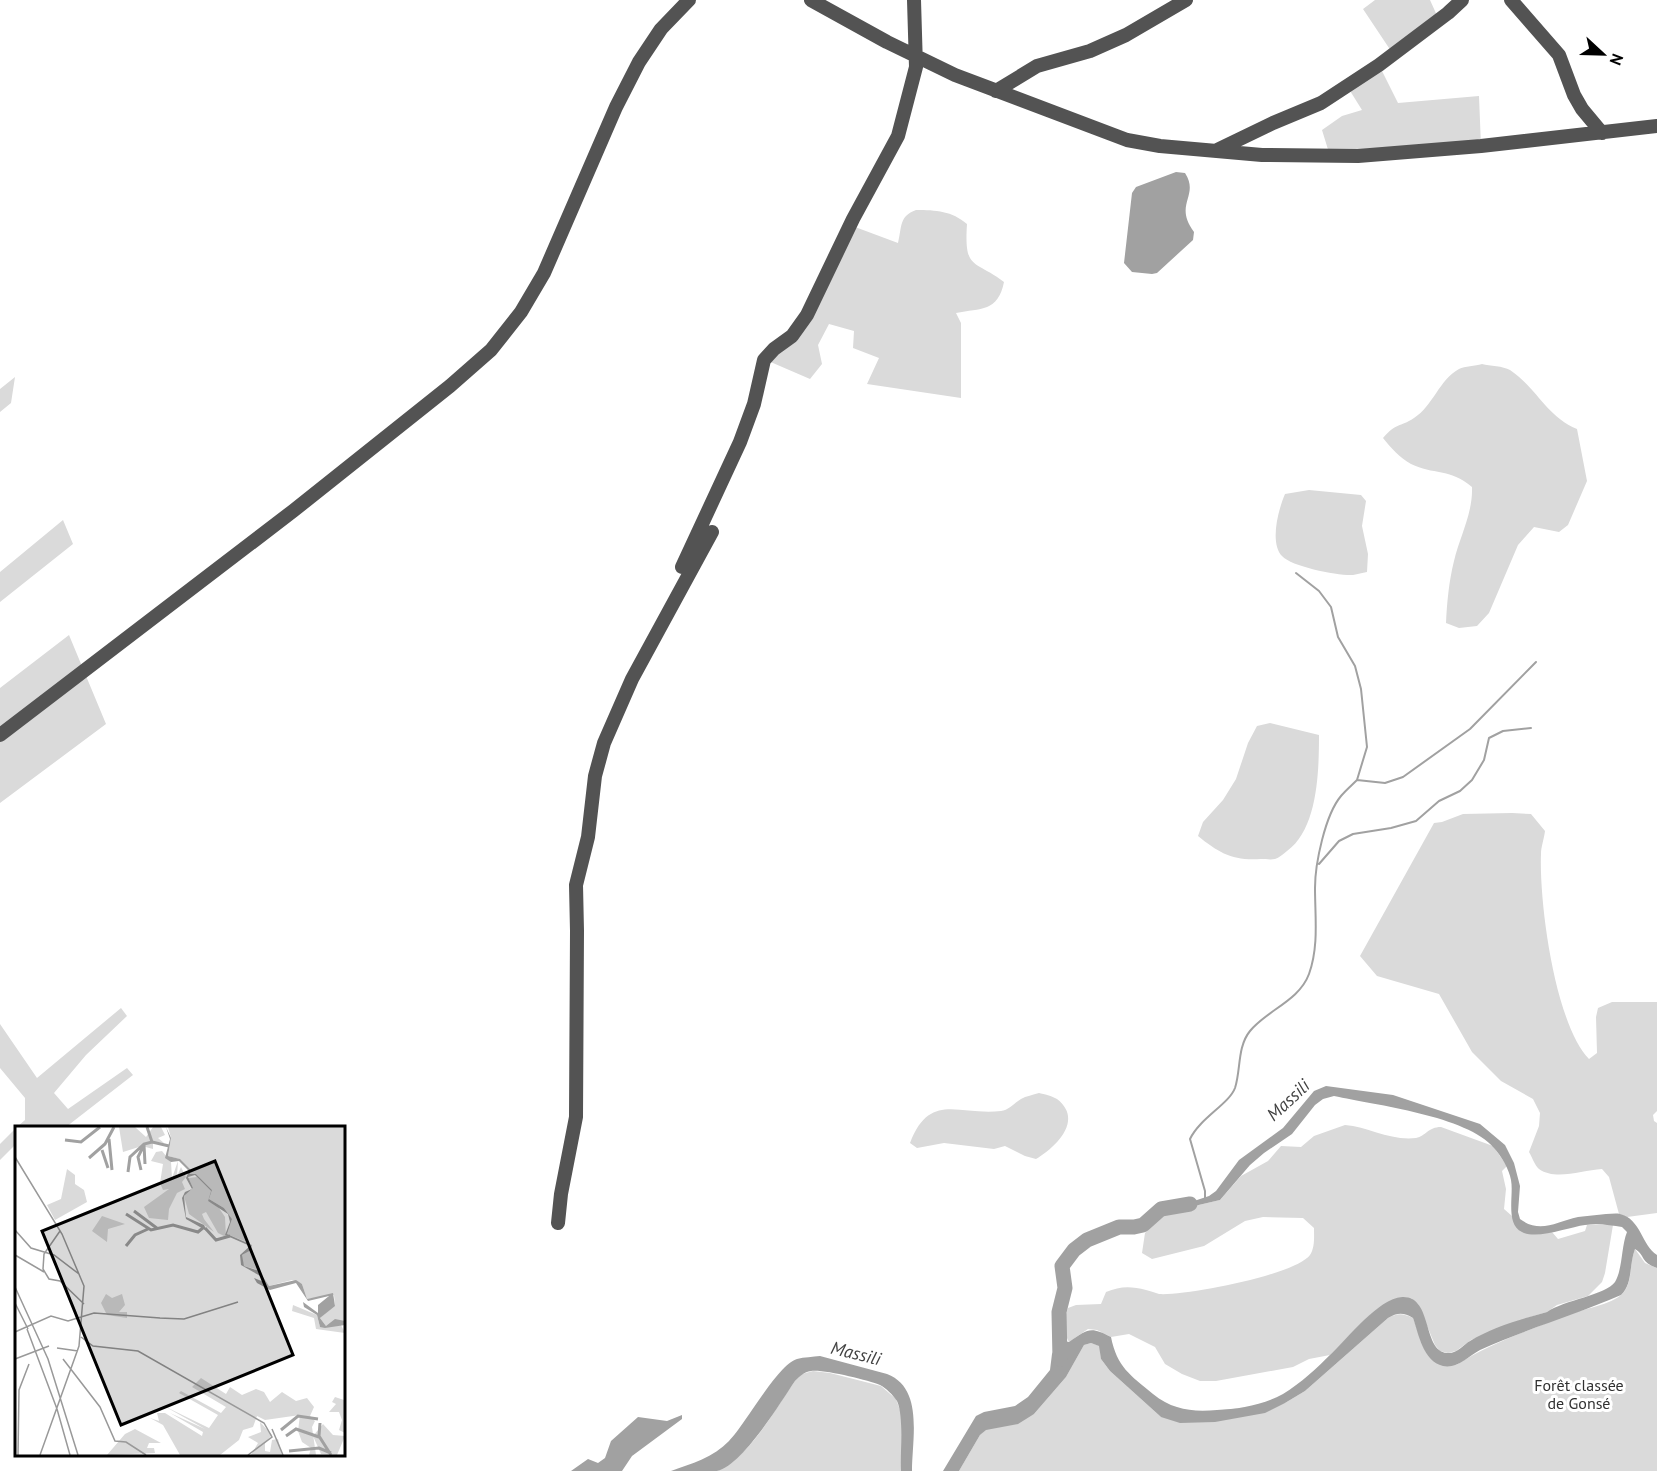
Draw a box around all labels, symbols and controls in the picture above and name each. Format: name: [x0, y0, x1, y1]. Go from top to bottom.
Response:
north arrow: [1573, 24, 1633, 84]
text: N: [1606, 51, 1628, 68]
water label: Massili: [1262, 1073, 1315, 1126]
inset map: [15, 1126, 345, 1456]
water label: Massili: [829, 1336, 885, 1371]
park label: Forêt classée de Gonsé: [1534, 1375, 1624, 1413]

